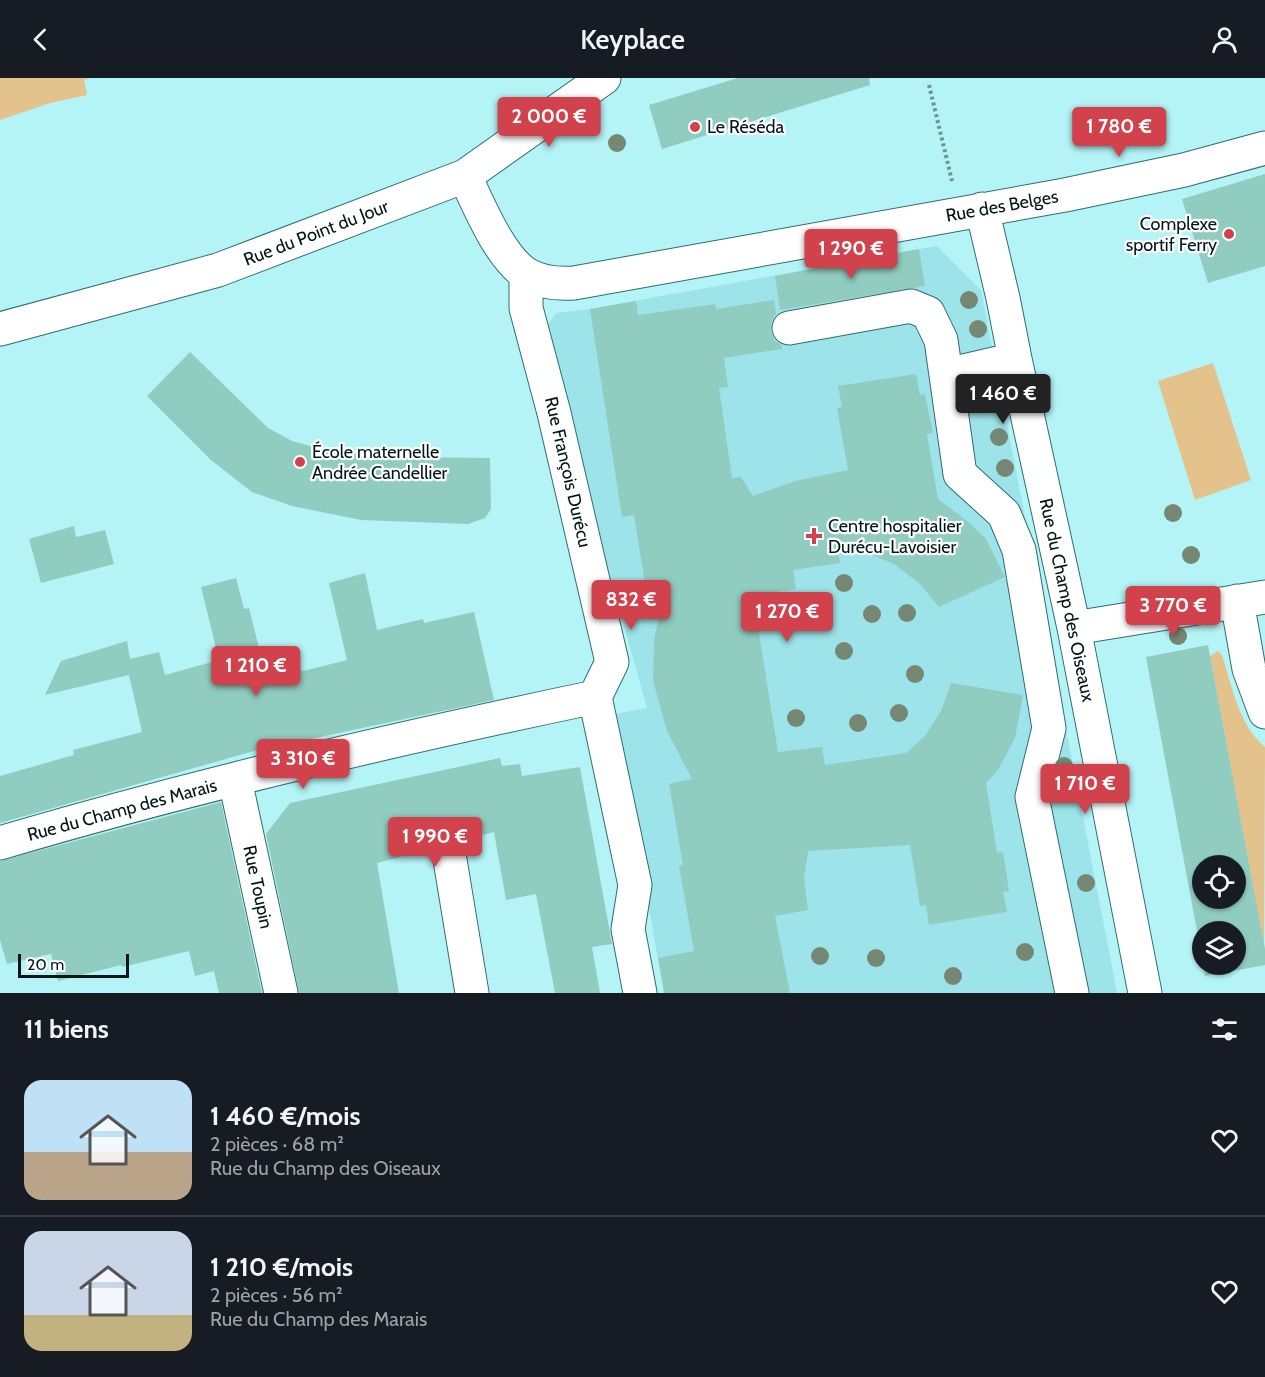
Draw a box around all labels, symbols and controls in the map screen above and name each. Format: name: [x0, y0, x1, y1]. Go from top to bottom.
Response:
icon: back: [24, 23, 57, 56]
text: Keyplace: [580, 23, 685, 56]
icon: person: [1208, 23, 1241, 56]
pin: 2 000 €: [494, 97, 604, 148]
text: 2 000 €: [512, 104, 586, 128]
pin: 1 780 €: [1064, 107, 1174, 158]
text: 1 780 €: [1086, 114, 1152, 138]
place label: Le Réséda: [707, 116, 784, 138]
marker: Le Réséda: [688, 120, 702, 134]
street label: Rue des Belges: [944, 185, 1060, 227]
street label: Rue du Point du Jour: [240, 195, 392, 271]
place label: Complexe sportif Ferry: [1126, 213, 1217, 256]
marker: Complexe sportif Ferry: [1222, 227, 1236, 241]
pin: 1 290 €: [796, 229, 906, 280]
text: 1 290 €: [818, 236, 884, 260]
pin: 1 460 €: [948, 374, 1058, 425]
text: 1 460 €: [970, 381, 1036, 405]
street label: Rue François Durécu: [540, 394, 596, 550]
place label: École maternelle Andrée Candellier: [312, 441, 448, 484]
marker: École maternelle Andrée Candellier: [293, 455, 307, 469]
street label: Rue du Champ des Oiseaux: [1035, 496, 1099, 704]
place label: Centre hospitalier Durécu-Lavoisier: [828, 515, 962, 558]
marker: Centre hospitalier Durécu-Lavoisier: [805, 527, 823, 545]
pin: 832 €: [589, 580, 673, 631]
pin: 3 770 €: [1118, 586, 1228, 637]
text: 832 €: [606, 587, 656, 611]
pin: 1 270 €: [732, 592, 842, 643]
text: 3 770 €: [1140, 593, 1206, 617]
text: 1 270 €: [755, 599, 819, 623]
pin: 1 210 €: [201, 646, 311, 697]
text: 1 210 €: [225, 653, 287, 677]
pin: 3 310 €: [248, 739, 358, 790]
text: 3 310 €: [271, 746, 335, 770]
pin: 1 710 €: [1030, 764, 1140, 815]
text: 1 710 €: [1055, 771, 1115, 795]
street label: Rue du Champ des Marais: [25, 774, 219, 846]
pin: 1 990 €: [380, 817, 490, 868]
text: 1 990 €: [402, 824, 468, 848]
street label: Rue Toupin: [238, 843, 278, 931]
map controls: [1192, 855, 1246, 975]
button: locate: [1192, 855, 1246, 909]
button: layers: [1192, 921, 1246, 975]
scale bar: [18, 951, 129, 978]
text: 20 m: [27, 955, 64, 974]
text: 11 biens: [24, 1013, 109, 1045]
icon: filters: [1208, 1013, 1241, 1046]
text: 1 460 €/mois: [210, 1100, 360, 1132]
icon: home: [72, 1104, 144, 1176]
icon: heart: [1208, 1124, 1241, 1157]
text: 2 pièces · 68 m²: [210, 1132, 344, 1156]
text: Rue du Champ des Oiseaux: [210, 1156, 441, 1180]
text: 1 210 €/mois: [210, 1251, 353, 1283]
icon: home: [72, 1255, 144, 1327]
icon: heart: [1208, 1275, 1241, 1308]
text: 2 pièces · 56 m²: [210, 1283, 343, 1307]
text: Rue du Champ des Marais: [210, 1307, 427, 1331]

